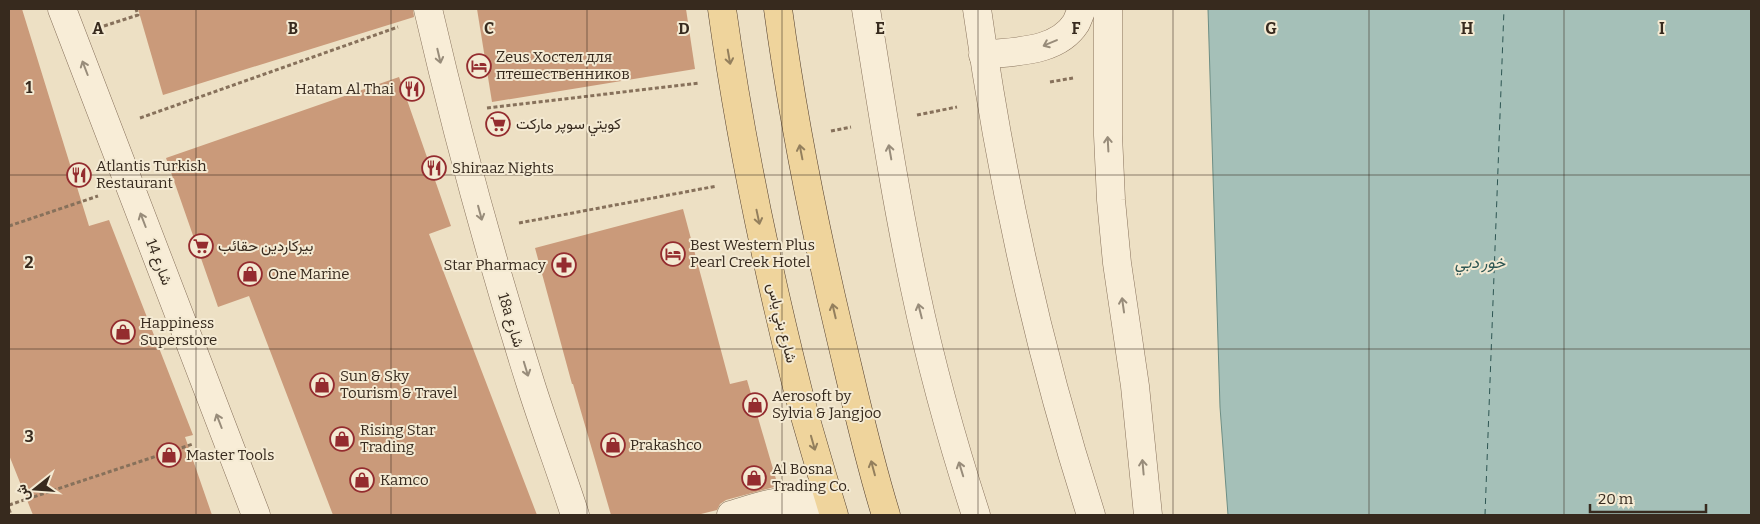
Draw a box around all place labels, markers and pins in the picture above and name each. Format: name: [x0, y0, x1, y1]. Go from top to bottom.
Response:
place label: Zeus Хостел для птешественников: [496, 48, 630, 83]
hotel icon: Zeus Хостел для птешественников: [466, 53, 492, 79]
restaurant icon: Hatam Al Thai: [399, 76, 425, 102]
place label: Hatam Al Thai: [295, 80, 395, 98]
supermarket icon: كويتي سوپر ماركت: [485, 111, 511, 137]
place label: كويتي سوپر ماركت: [516, 115, 621, 137]
restaurant icon: Shiraaz Nights: [421, 155, 447, 181]
place label: Atlantis Turkish Restaurant: [96, 157, 207, 192]
place label: Shiraaz Nights: [452, 159, 554, 177]
restaurant icon: Atlantis Turkish Restaurant: [66, 162, 92, 188]
supermarket icon: بيركاردين حقائب: [188, 233, 214, 259]
place label: Best Western Plus Pearl Creek Hotel: [690, 236, 815, 271]
place label: بيركاردين حقائب: [218, 237, 313, 256]
hotel icon: Best Western Plus Pearl Creek Hotel: [660, 241, 686, 267]
pharmacy icon: Star Pharmacy: [551, 252, 577, 278]
place label: Star Pharmacy: [443, 256, 546, 274]
shop icon: One Marine: [237, 261, 263, 287]
place label: One Marine: [268, 265, 350, 283]
place label: Happiness Superstore: [140, 314, 217, 349]
shop icon: Happiness Superstore: [110, 319, 136, 345]
place label: Sun & Sky Tourism & Travel: [340, 367, 457, 402]
shop icon: Sun & Sky Tourism & Travel: [309, 372, 335, 398]
place label: Aerosoft by Sylvia & Jangjoo: [772, 387, 881, 422]
shop icon: Aerosoft by Sylvia & Jangjoo: [742, 392, 768, 418]
place label: Rising Star Trading: [360, 421, 436, 456]
shop icon: Rising Star Trading: [329, 426, 355, 452]
shop icon: Prakashco: [600, 432, 626, 458]
place label: Prakashco: [630, 436, 702, 454]
shop icon: Master Tools: [156, 442, 182, 468]
place label: Master Tools: [186, 446, 274, 464]
place label: Al Bosna Trading Co.: [772, 460, 850, 495]
shop icon: Al Bosna Trading Co.: [741, 465, 767, 491]
shop icon: Kamco: [349, 467, 375, 493]
place label: Kamco: [380, 471, 429, 489]

